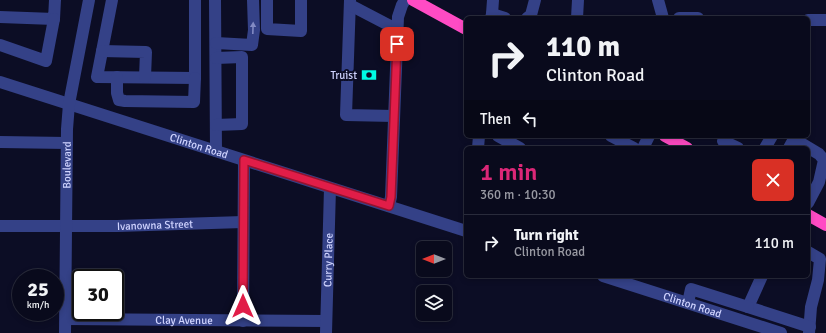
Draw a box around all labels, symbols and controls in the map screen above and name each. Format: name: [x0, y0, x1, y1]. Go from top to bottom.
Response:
one-way arrow: [250, 22, 257, 34]
pin: [380, 27, 414, 61]
text: 110 m: [546, 30, 620, 64]
icon: right: [480, 32, 532, 84]
icon: arrive: [386, 33, 408, 55]
text: Clinton Road: [546, 64, 645, 86]
bank icon: Truist: [360, 66, 378, 84]
place label: Truist: [330, 69, 357, 82]
icon: left: [519, 108, 541, 130]
text: Then: [480, 110, 511, 128]
street label: Clinton Road: [168, 130, 230, 161]
street label: Boulevard: [60, 141, 73, 189]
text: 1 min: [480, 157, 537, 187]
button: close: [752, 159, 794, 201]
text: 360 m · 10:30: [480, 187, 556, 203]
street label: Ivanowna Street: [117, 217, 193, 232]
text: Turn right: [514, 226, 579, 244]
icon: right: [480, 232, 502, 254]
street label: Curry Place: [321, 233, 335, 287]
text: 110 m: [754, 234, 794, 252]
north arrow: [416, 241, 452, 277]
map controls: [416, 241, 452, 321]
text: Clinton Road: [514, 244, 585, 260]
speed limit sign: 30: [72, 269, 124, 321]
text: 25: [27, 277, 49, 302]
position arrow: [222, 285, 264, 327]
button: layers: [416, 285, 452, 321]
street label: Clinton Road: [662, 289, 723, 320]
text: km/h: [27, 299, 49, 311]
street label: Clay Avenue: [155, 313, 213, 327]

